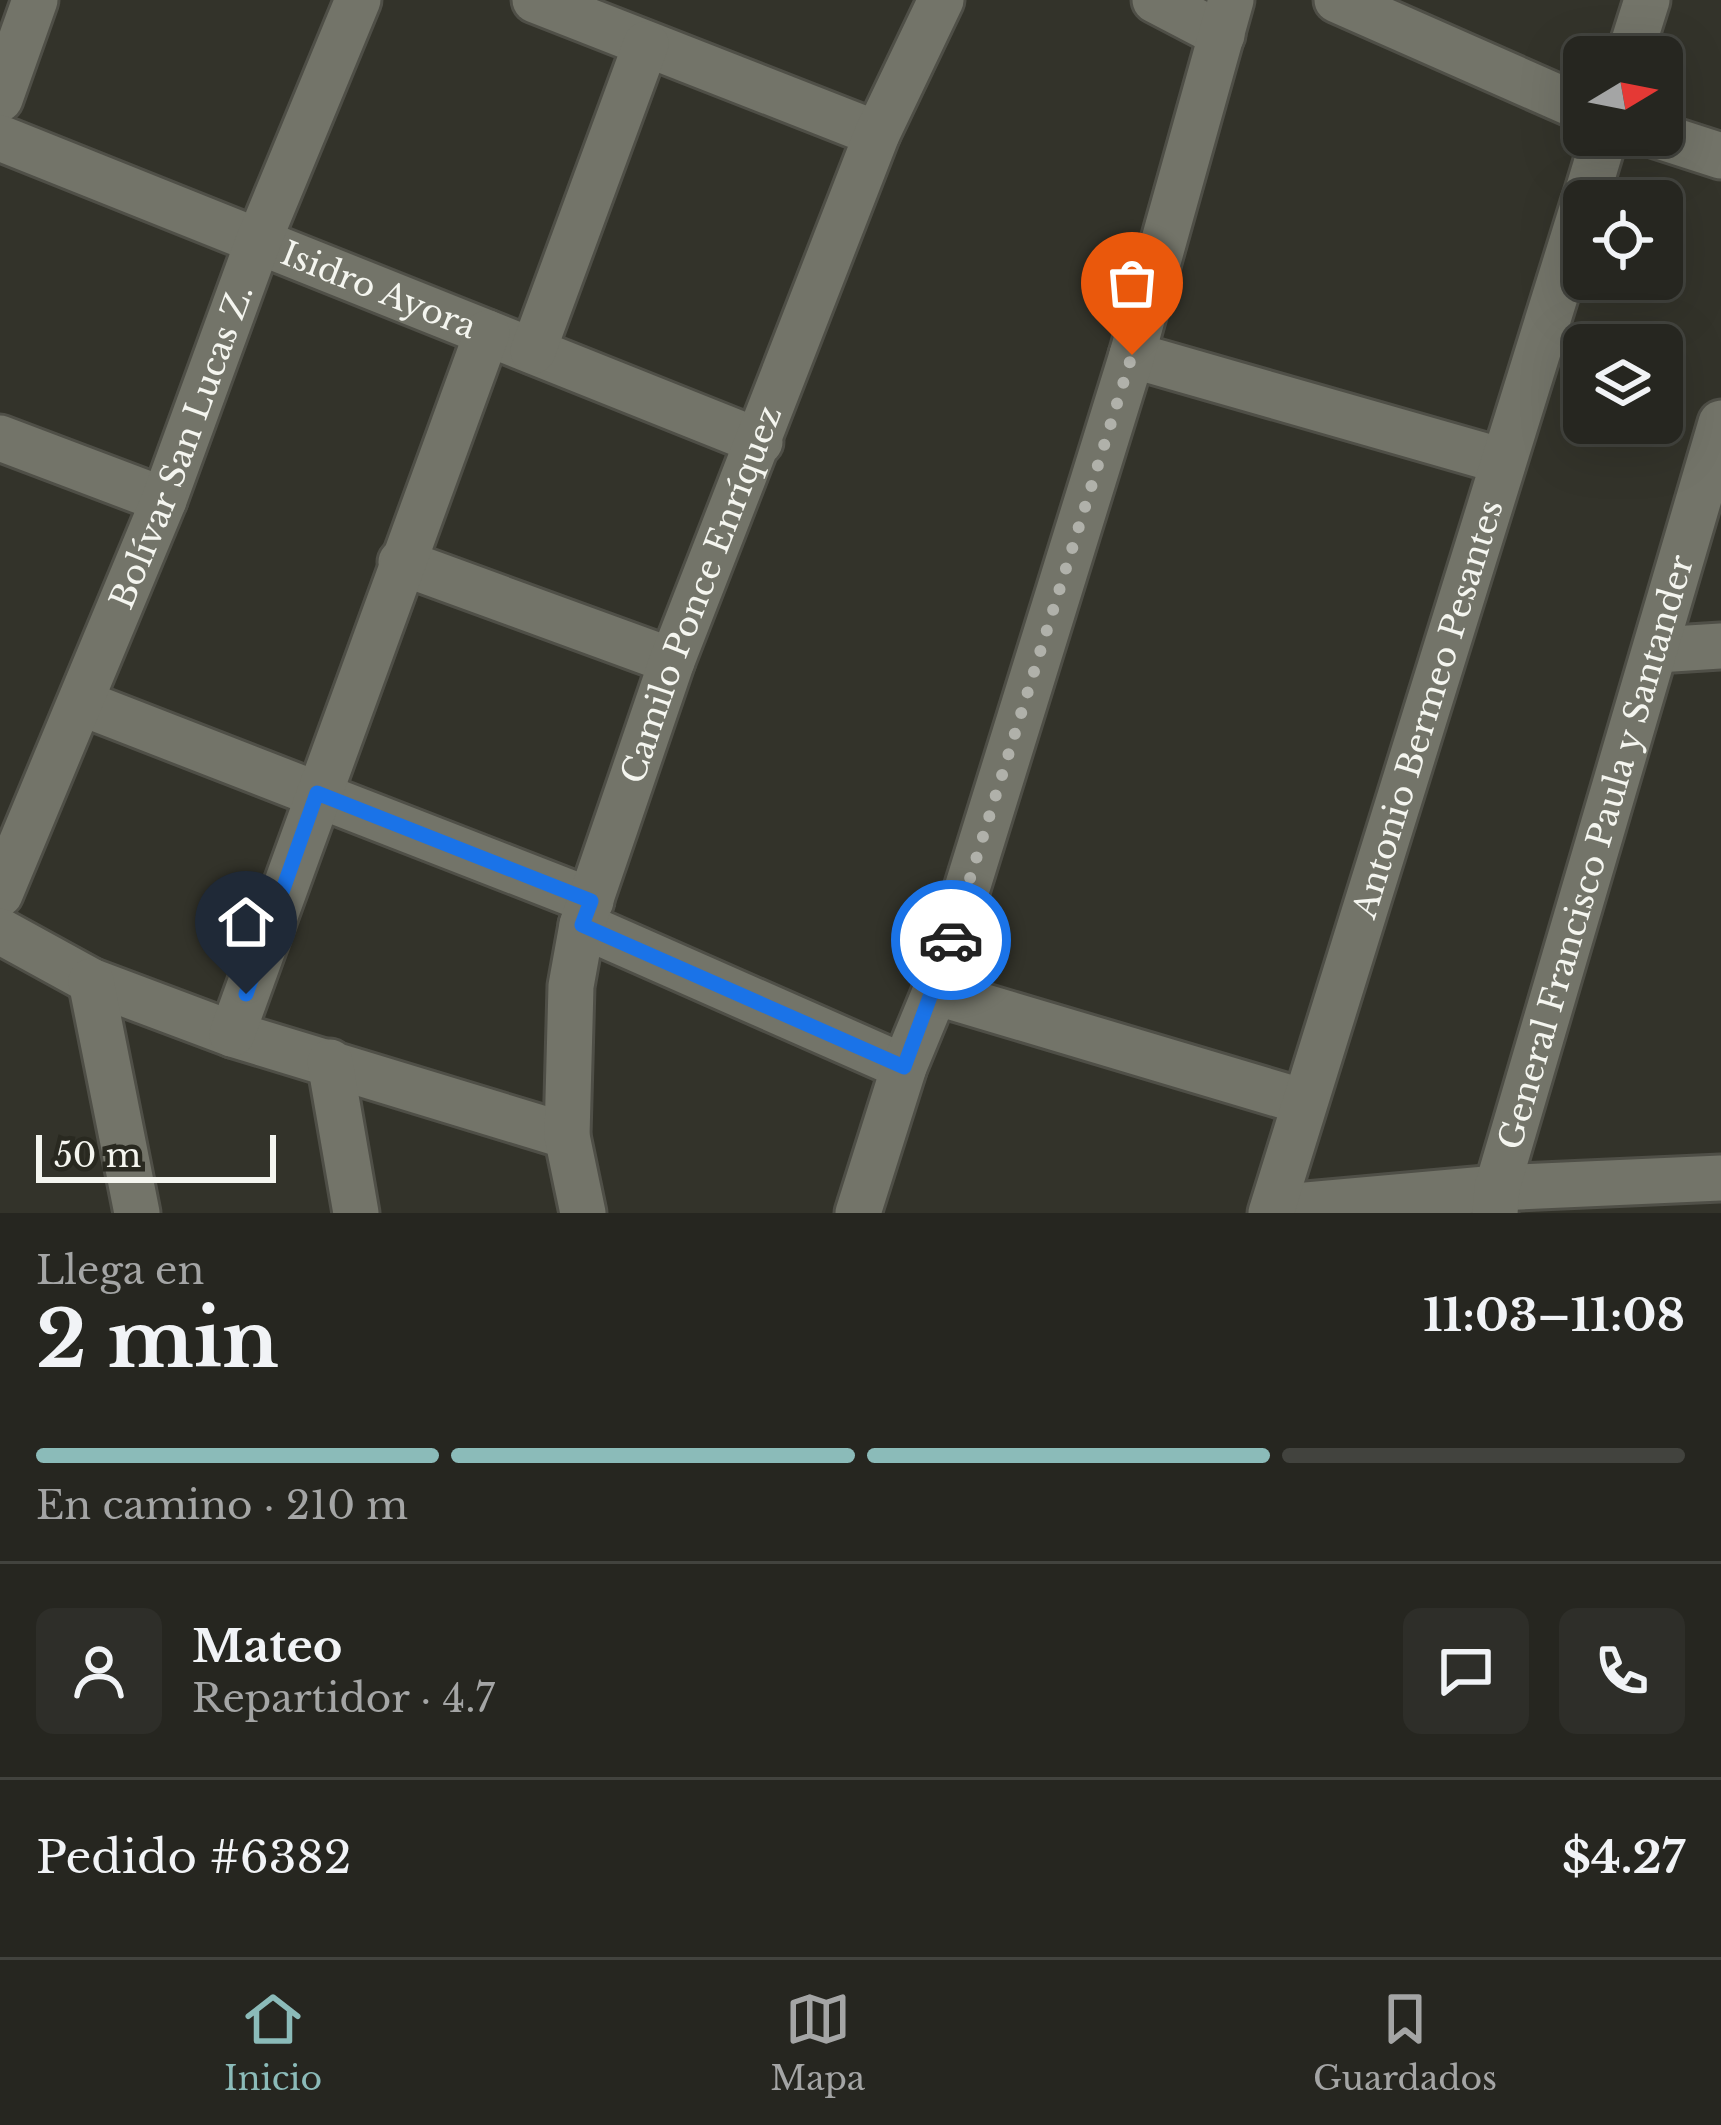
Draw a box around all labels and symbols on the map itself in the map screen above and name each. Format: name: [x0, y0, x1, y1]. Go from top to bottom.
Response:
north arrow: [1563, 36, 1683, 156]
street label: Isidro Ayora: [275, 232, 483, 347]
pin: [1081, 232, 1183, 355]
street label: Bolívar San Lucas Z.: [101, 279, 261, 615]
street label: Camilo Ponce Enríquez: [611, 400, 790, 788]
street label: Antonio Bermeo Pesantes: [1343, 494, 1511, 924]
street label: General Francisco Paula y Santander: [1489, 550, 1702, 1154]
pin: [195, 871, 297, 994]
courier: [891, 880, 1011, 1000]
scale bar: [36, 1129, 276, 1182]

